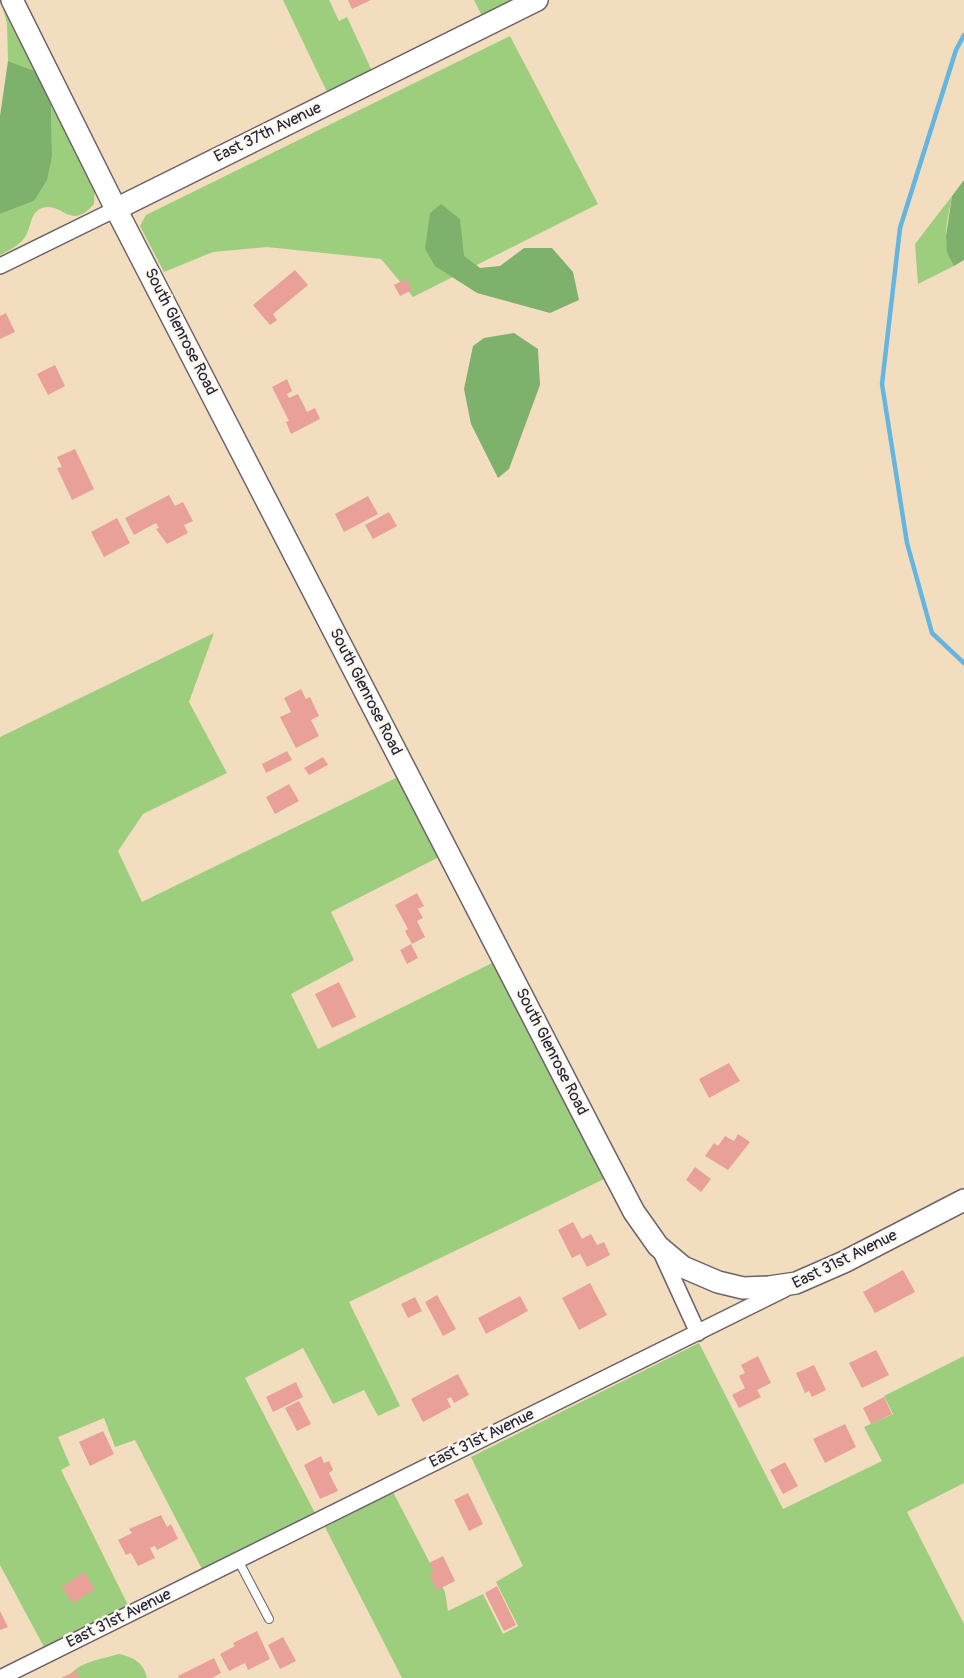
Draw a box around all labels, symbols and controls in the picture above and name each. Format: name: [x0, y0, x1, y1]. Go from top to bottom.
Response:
street label: East 37th Avenue: [211, 99, 325, 167]
street label: South Glenrose Road: [140, 265, 220, 399]
street label: South Glenrose Road: [325, 625, 405, 759]
street label: South Glenrose Road: [511, 985, 591, 1119]
street label: East 31st Avenue: [789, 1226, 901, 1294]
street label: East 31st Avenue: [426, 1405, 538, 1473]
street label: East 31st Avenue: [63, 1585, 175, 1653]

